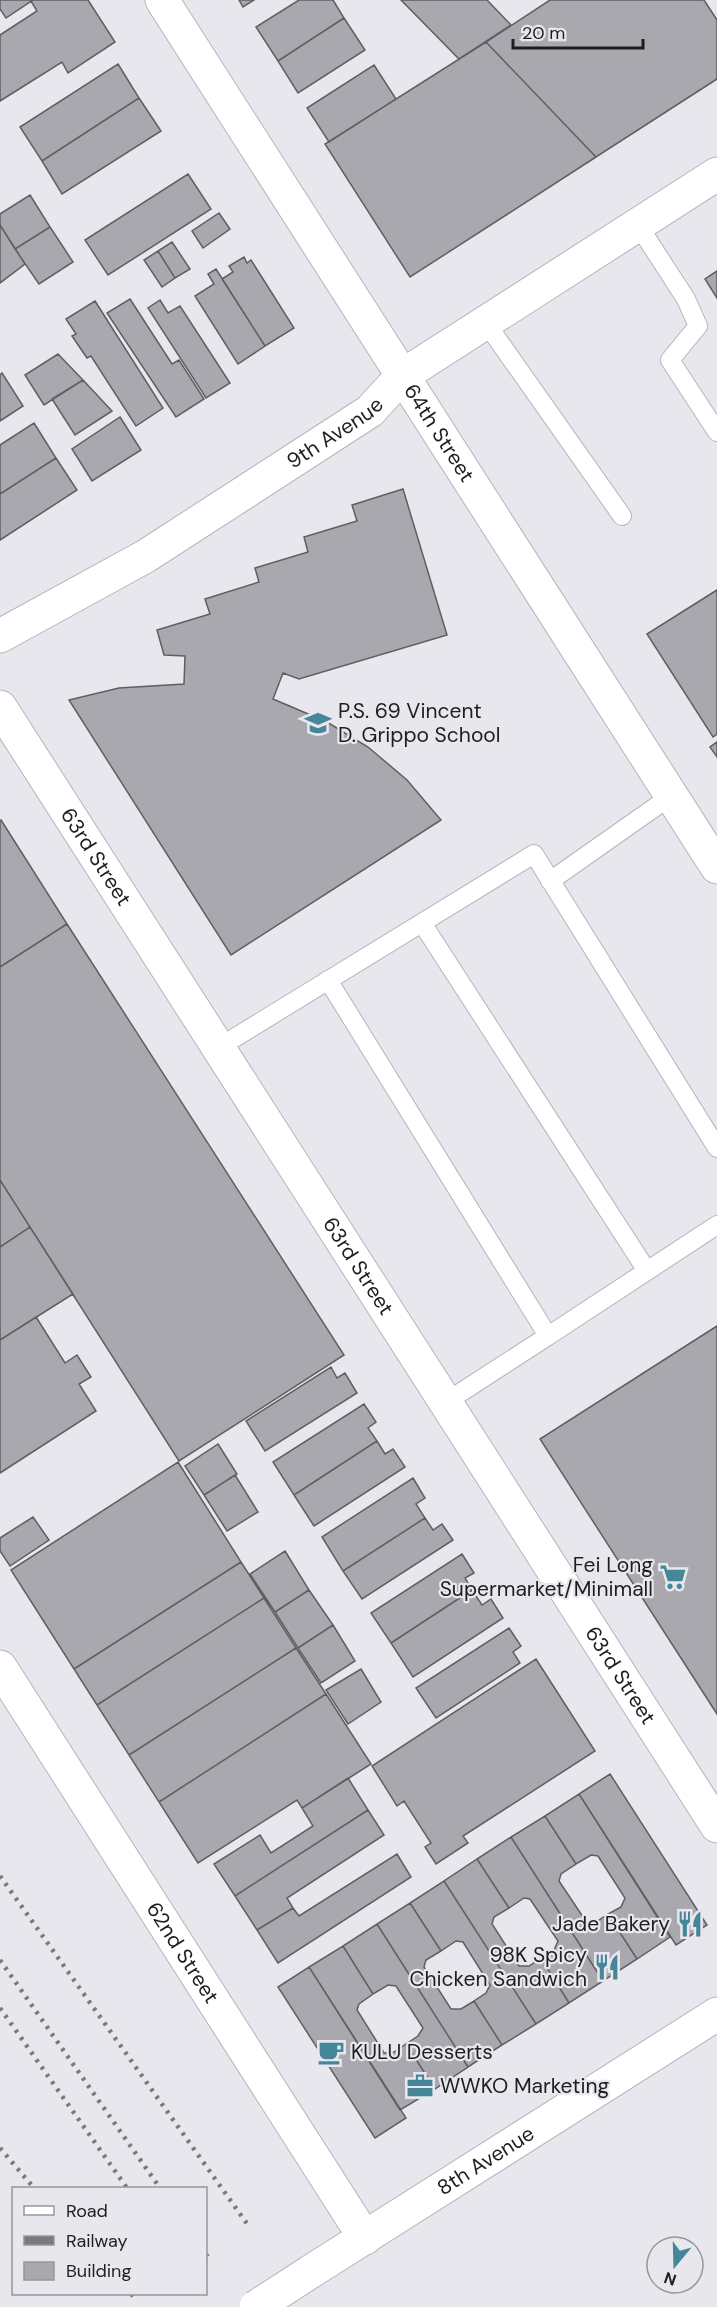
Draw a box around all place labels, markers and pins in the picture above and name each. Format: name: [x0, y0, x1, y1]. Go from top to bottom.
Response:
place label: P.S. 69 Vincent D. Grippo School: [338, 697, 500, 749]
school or university icon: P.S. 69 Vincent D. Grippo School: [303, 708, 333, 738]
place label: Fei Long Supermarket/Minimall: [440, 1551, 653, 1603]
supermarket icon: Fei Long Supermarket/Minimall: [658, 1562, 688, 1592]
restaurant icon: Jade Bakery: [675, 1909, 705, 1939]
place label: Jade Bakery: [552, 1910, 670, 1938]
place label: 98K Spicy Chicken Sandwich: [409, 1941, 587, 1993]
restaurant icon: 98K Spicy Chicken Sandwich: [592, 1952, 622, 1982]
cafe icon: KULU Desserts: [316, 2037, 346, 2067]
place label: KULU Desserts: [351, 2038, 493, 2066]
office icon: WWKO Marketing: [405, 2071, 435, 2101]
place label: WWKO Marketing: [440, 2072, 609, 2100]

